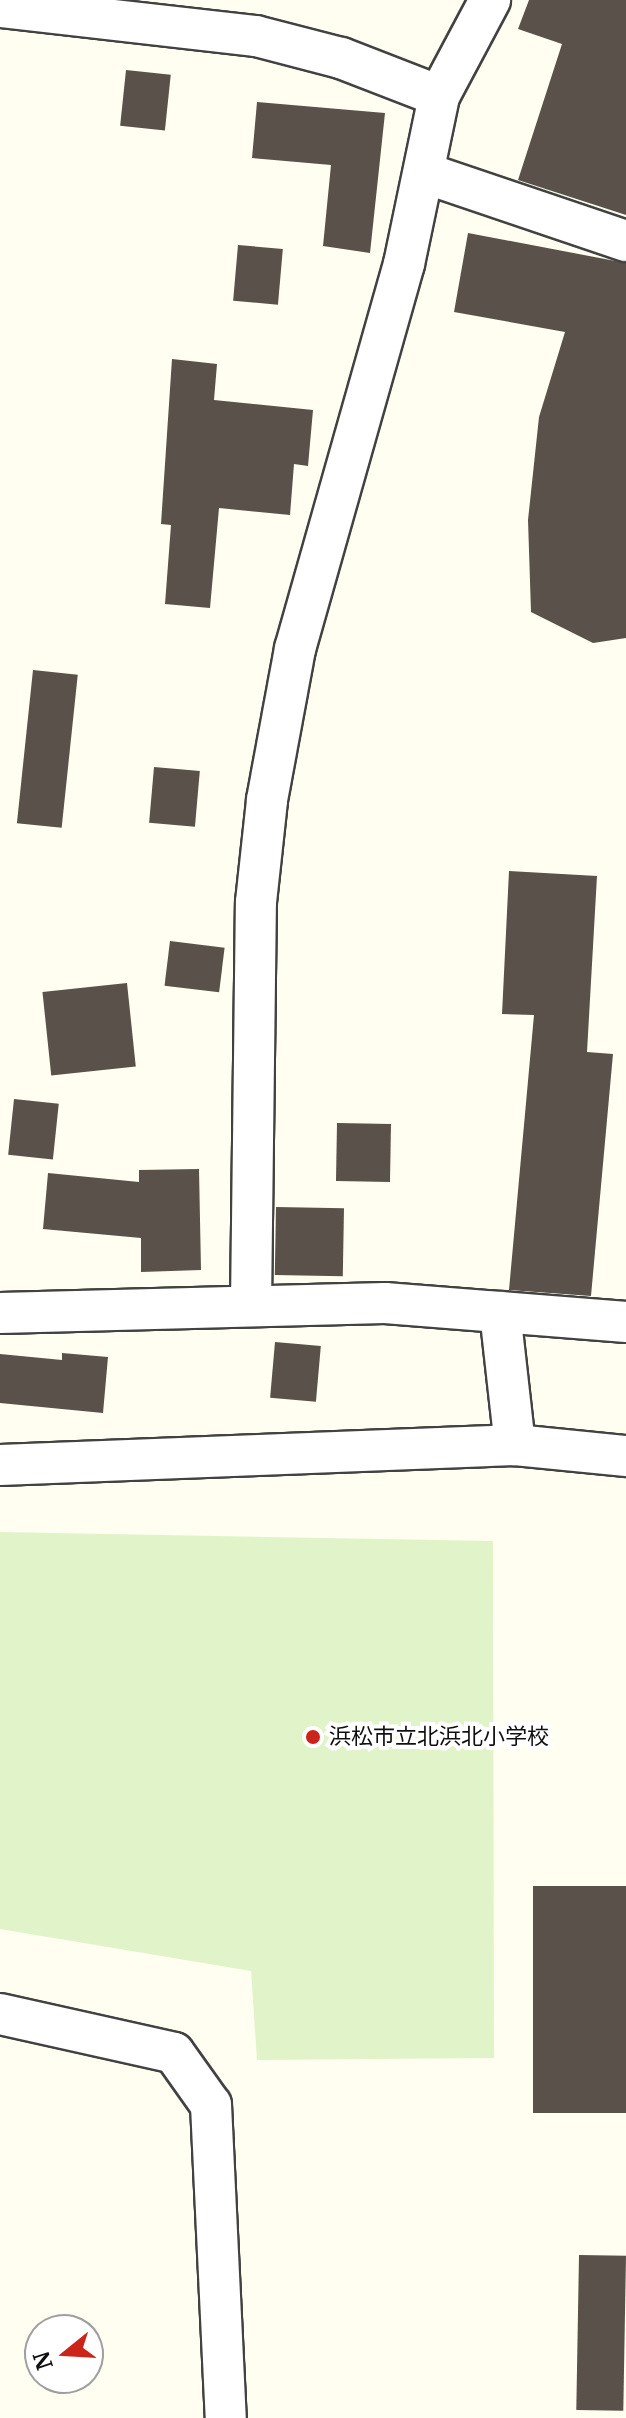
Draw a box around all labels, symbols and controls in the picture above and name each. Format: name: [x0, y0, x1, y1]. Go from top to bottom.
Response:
place label: 浜松市立北浜北小学校: [329, 1724, 549, 1750]
marker: 浜松市立北浜北小学校: [304, 1728, 322, 1746]
north arrow: [24, 2314, 104, 2394]
text: N: [27, 2348, 59, 2373]

